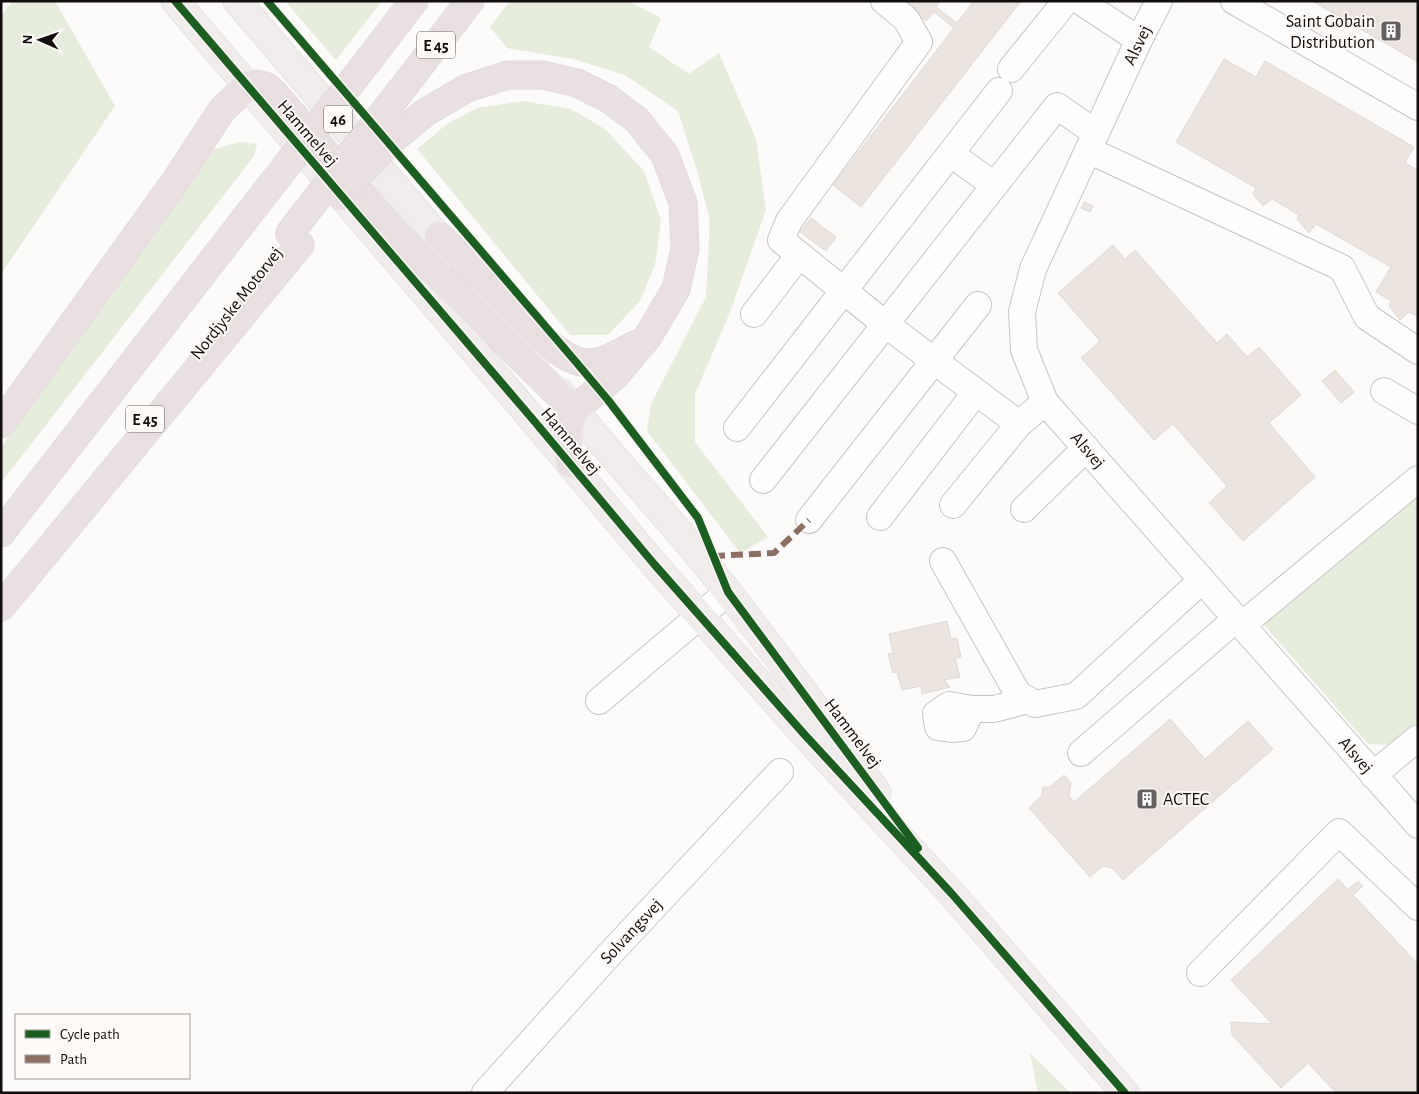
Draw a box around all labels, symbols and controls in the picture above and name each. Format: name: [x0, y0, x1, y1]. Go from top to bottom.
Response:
place label: Saint Gobain Distribution: [1286, 13, 1375, 52]
north arrow: [15, 15, 65, 65]
building icon: Saint Gobain Distribution: [1379, 19, 1403, 43]
street label: Alsvej: [1121, 23, 1155, 68]
road number: E 45: [417, 32, 455, 58]
text: N: [21, 34, 35, 45]
street label: Hammelvej: [274, 97, 341, 170]
road number: 46: [324, 106, 352, 132]
street label: Nordjyske Motorvej: [187, 244, 286, 363]
street label: Hammelvej: [537, 404, 603, 479]
road number: E 45: [126, 406, 164, 432]
street label: Alsvej: [1067, 429, 1108, 472]
street label: Hammelvej: [820, 695, 884, 772]
street label: Alsvej: [1335, 734, 1376, 777]
building icon: ACTEC: [1135, 787, 1159, 811]
place label: ACTEC: [1163, 791, 1209, 809]
street label: Solvangsvej: [597, 896, 666, 968]
legend: [15, 1014, 190, 1079]
text: Cycle path: [60, 1027, 120, 1042]
text: Path: [60, 1052, 87, 1067]

